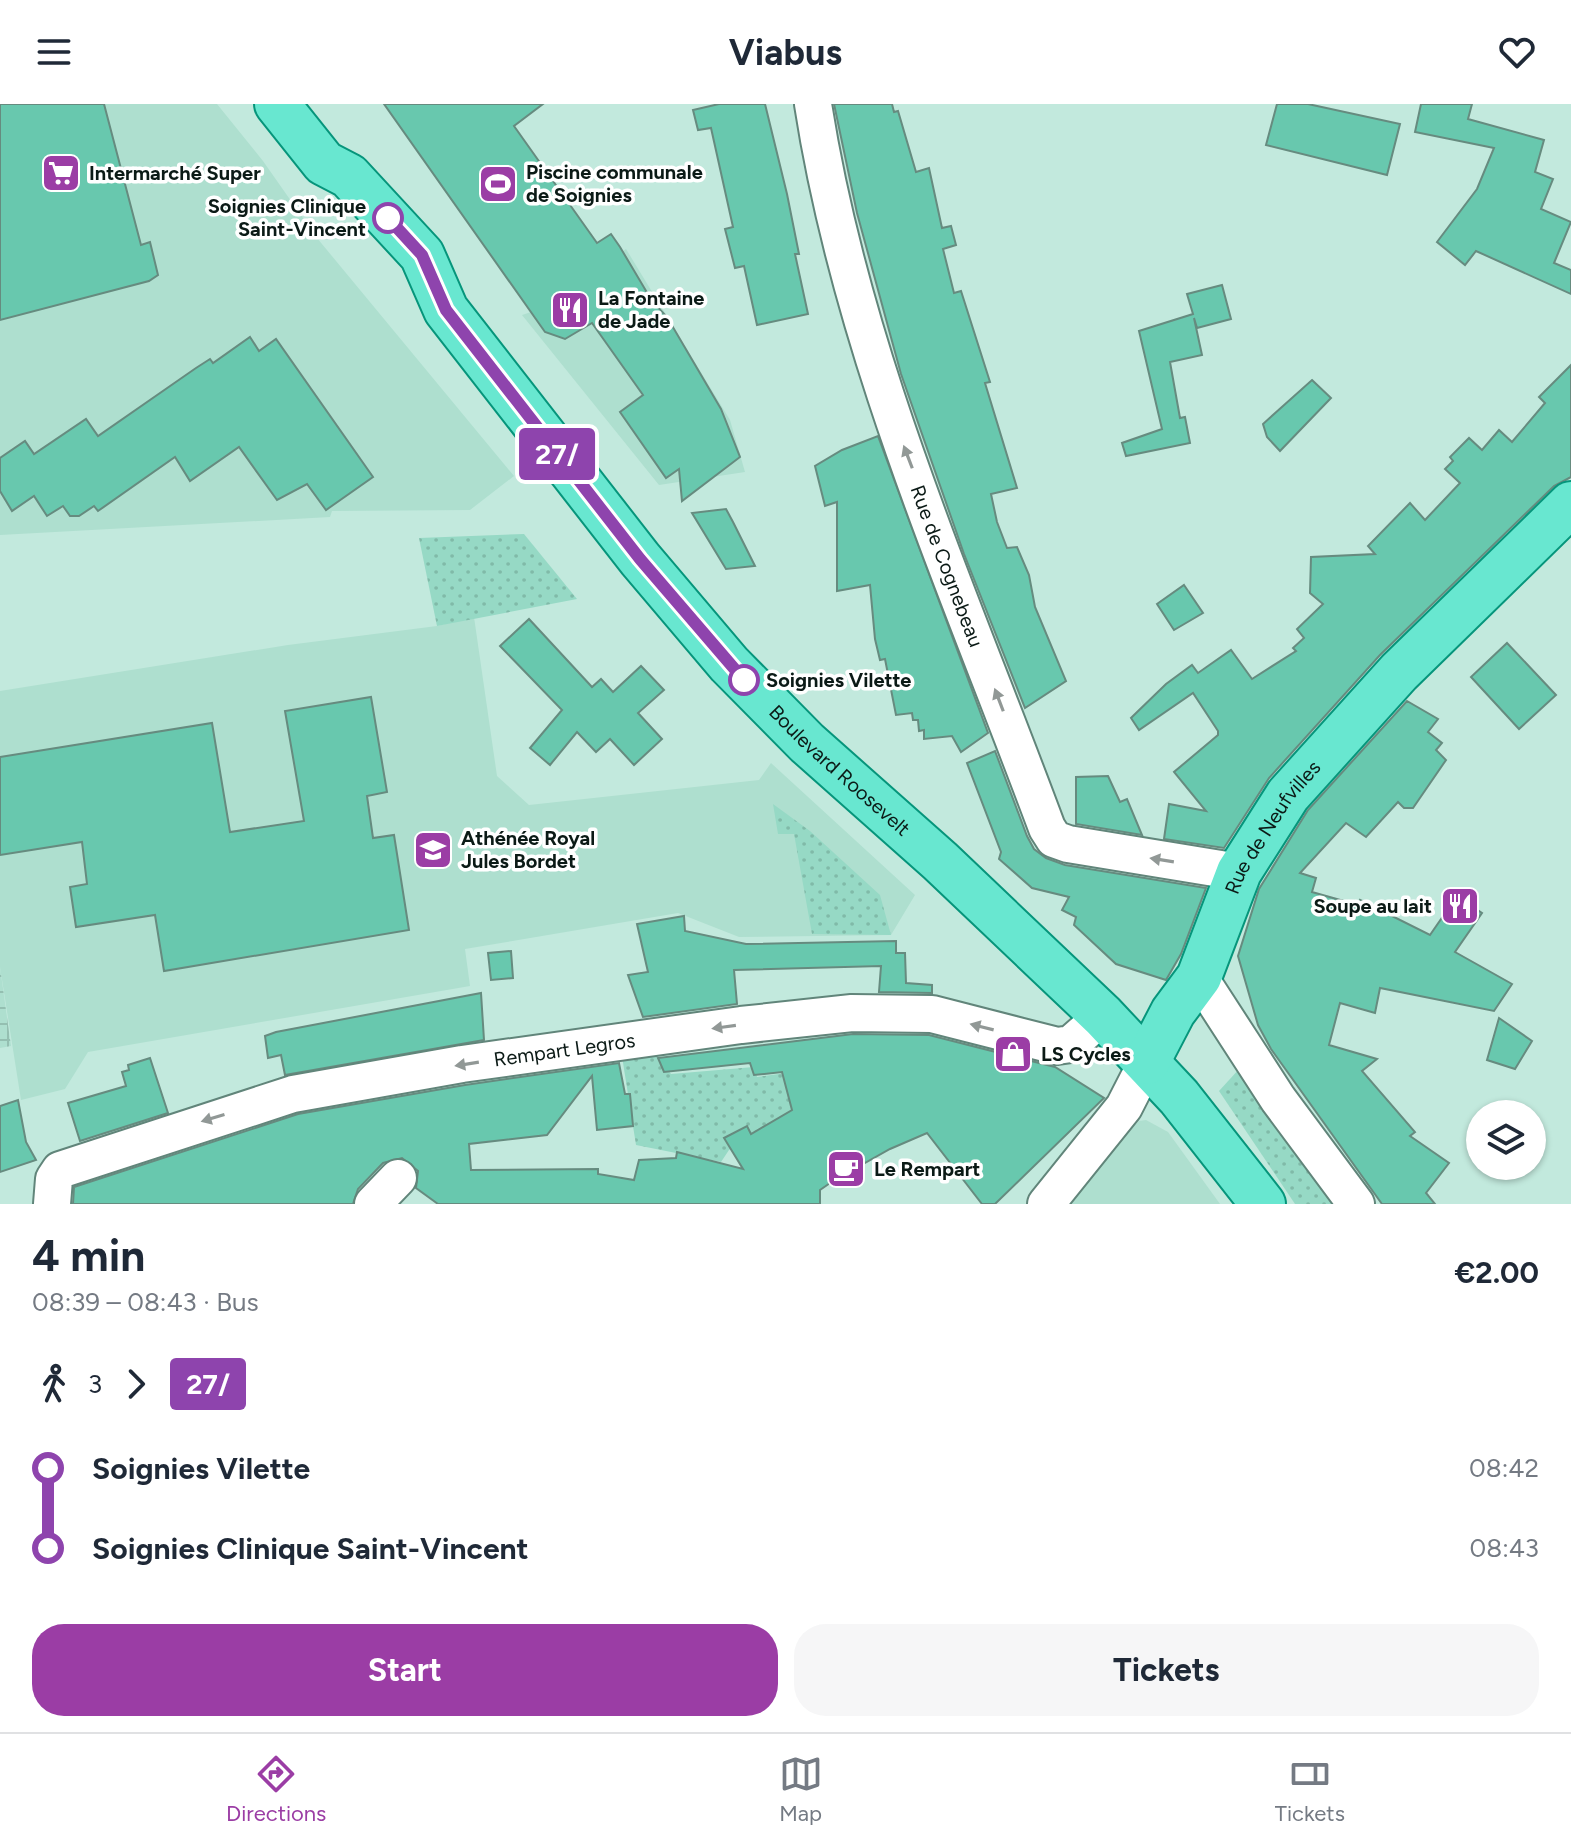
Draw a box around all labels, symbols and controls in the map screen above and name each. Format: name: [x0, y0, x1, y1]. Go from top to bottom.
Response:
icon: menu: [32, 30, 76, 74]
icon: heart: [1495, 30, 1539, 74]
text: Viabus: [729, 31, 842, 74]
supermarket icon: Intermarché Super: [40, 152, 82, 194]
place label: Piscine communale de Soignies: [526, 160, 703, 207]
place label: Intermarché Super: [89, 161, 261, 185]
sports icon: Piscine communale de Soignies: [477, 163, 519, 205]
place label: Soignies Clinique Saint-Vincent: [208, 194, 366, 241]
marker: Soignies Clinique Saint-Vincent: [373, 203, 403, 233]
place label: La Fontaine de Jade: [598, 286, 704, 333]
restaurant icon: La Fontaine de Jade: [549, 289, 591, 331]
line badge: 27/: [511, 428, 603, 480]
text: 27/: [535, 437, 579, 471]
one-way arrow: [901, 444, 914, 468]
street label: Rue de Cognebeau: [906, 482, 988, 650]
marker: Soignies Vilette: [729, 665, 759, 695]
place label: Soignies Vilette: [766, 668, 911, 692]
one-way arrow: [992, 688, 1005, 712]
street label: Boulevard Roosevelt: [764, 700, 915, 841]
street label: Rue de Neufvilles: [1220, 755, 1325, 897]
place label: Athénée Royal Jules Bordet: [461, 826, 595, 873]
school or university icon: Athénée Royal Jules Bordet: [412, 829, 454, 871]
one-way arrow: [1149, 853, 1174, 865]
restaurant icon: Soupe au lait: [1439, 885, 1481, 927]
place label: Soupe au lait: [1313, 894, 1432, 918]
one-way arrow: [969, 1020, 994, 1032]
one-way arrow: [711, 1021, 736, 1034]
street label: Rempart Legros: [492, 1028, 637, 1071]
shop icon: LS Cycles: [992, 1033, 1034, 1075]
place label: LS Cycles: [1041, 1042, 1131, 1066]
one-way arrow: [454, 1058, 479, 1071]
map controls: [1466, 1100, 1546, 1180]
button: layers: [1466, 1100, 1546, 1180]
one-way arrow: [200, 1112, 224, 1125]
cafe icon: Le Rempart: [825, 1148, 867, 1190]
place label: Le Rempart: [874, 1157, 980, 1181]
text: 4 min: [32, 1229, 145, 1282]
text: €2.00: [1454, 1254, 1539, 1291]
text: 08:39 – 08:43 · Bus: [32, 1286, 259, 1318]
icon: walk: [32, 1362, 76, 1406]
icon: forward: [114, 1362, 158, 1406]
text: 27/: [186, 1367, 230, 1401]
text: 3: [88, 1368, 102, 1400]
text: Soignies Vilette: [92, 1450, 310, 1487]
text: 08:42: [1469, 1452, 1539, 1484]
text: Soignies Clinique Saint-Vincent: [92, 1530, 529, 1567]
text: 08:43: [1470, 1532, 1539, 1564]
button: Start: [32, 1624, 778, 1716]
button: Tickets: [794, 1624, 1539, 1716]
tab: Directions: [226, 1752, 326, 1827]
tab: Map: [779, 1752, 823, 1827]
tab: Tickets: [1275, 1752, 1345, 1827]

